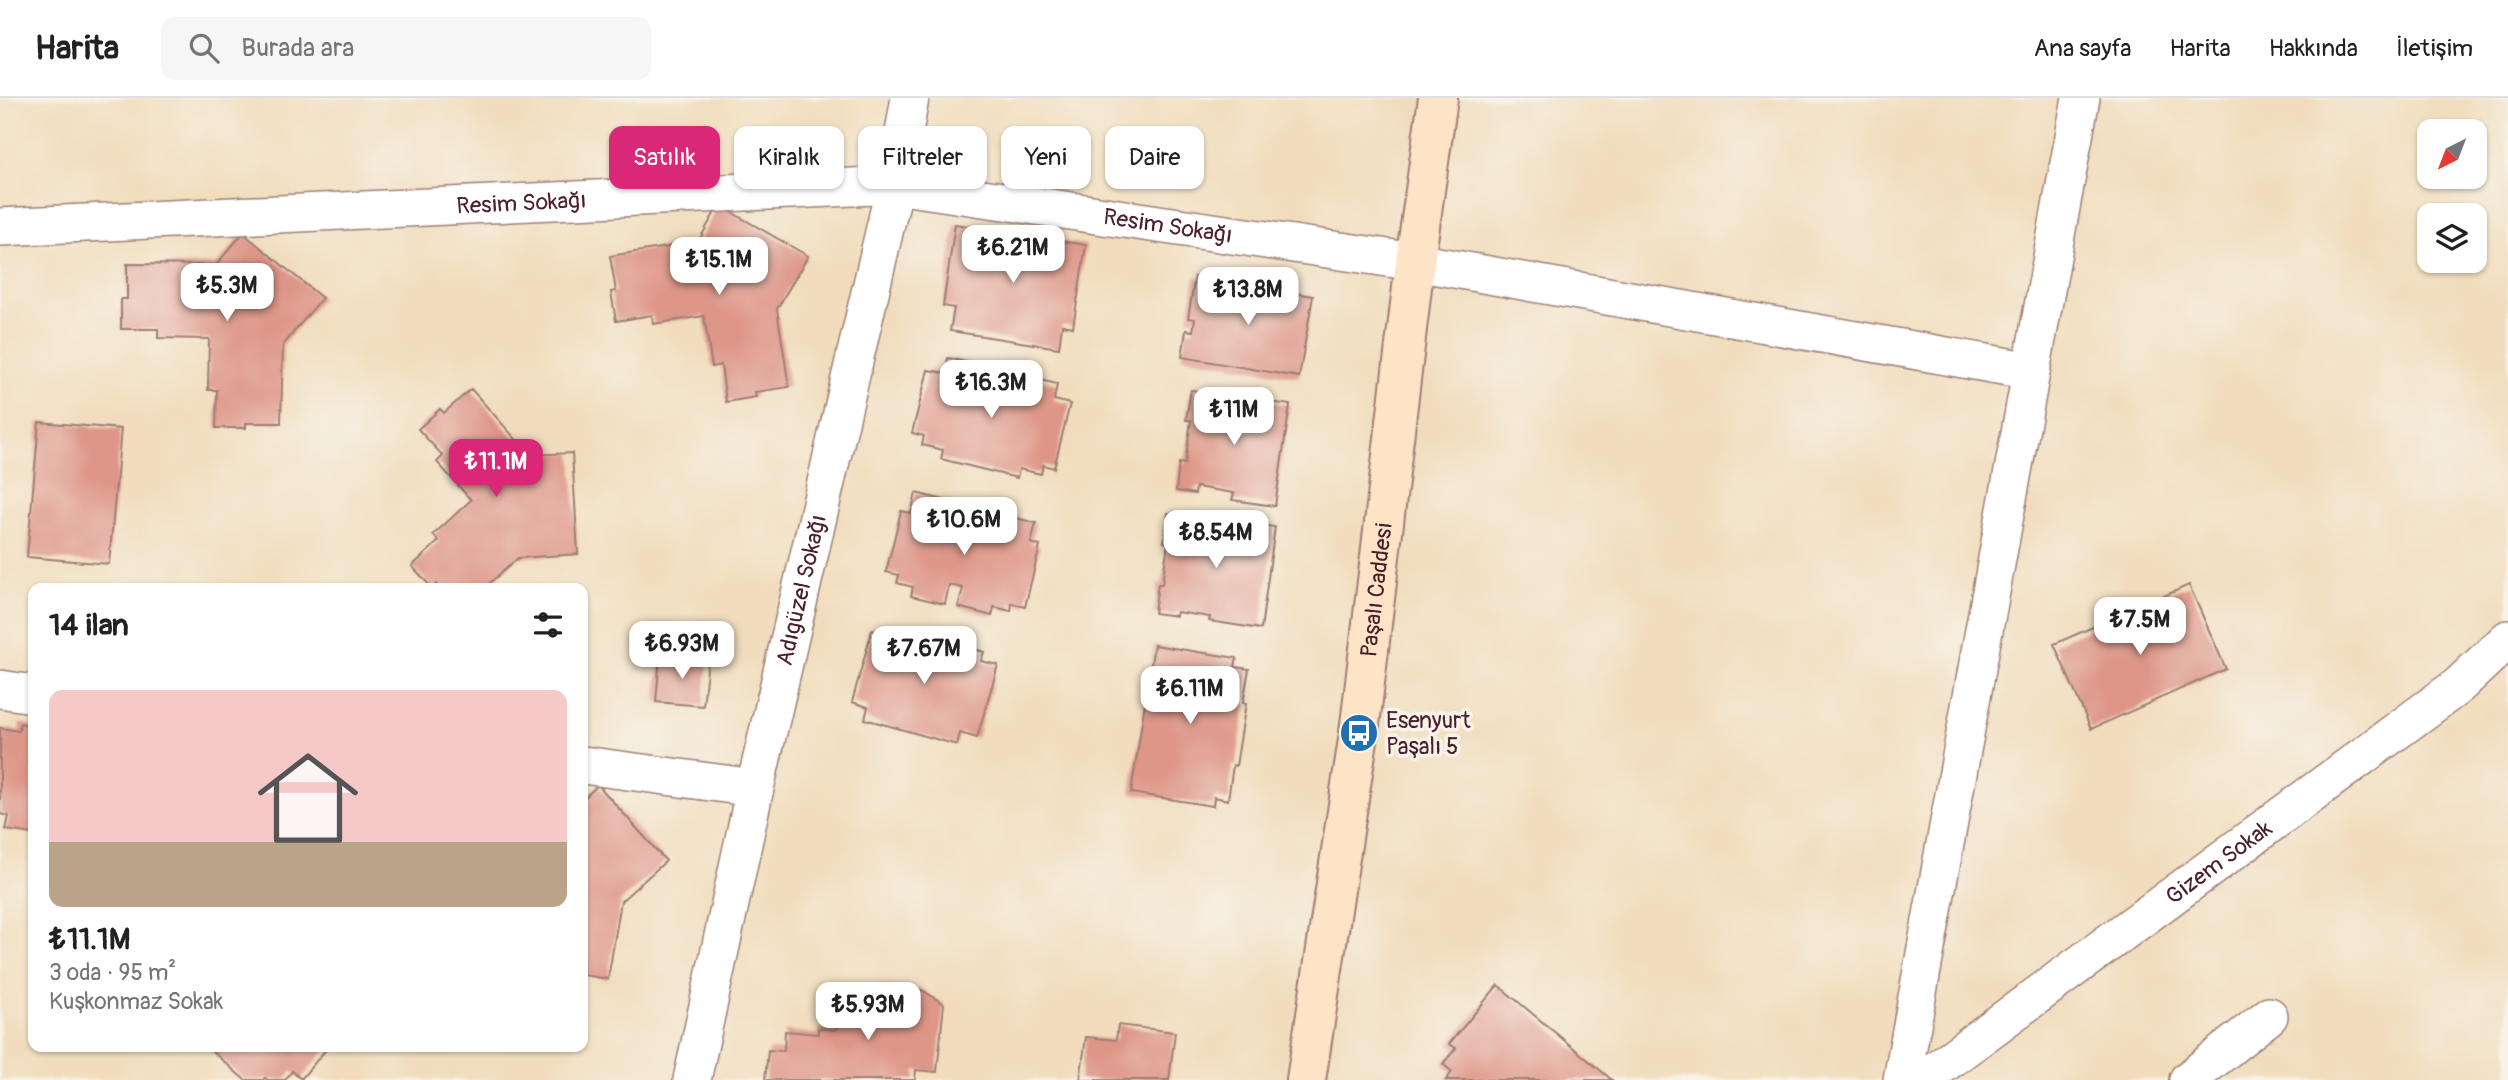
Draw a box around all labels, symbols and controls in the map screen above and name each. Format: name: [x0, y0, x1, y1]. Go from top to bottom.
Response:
search box: [161, 17, 651, 80]
text: Harita: [35, 28, 119, 69]
icon: search: [185, 29, 223, 67]
text: Burada ara: [241, 32, 354, 64]
text: Ana sayfa: [2034, 34, 2131, 63]
text: Harita: [2169, 34, 2231, 63]
text: Hakkında: [2269, 34, 2358, 63]
text: İletişim: [2396, 34, 2473, 63]
north arrow: [2417, 119, 2487, 189]
map controls: [2417, 119, 2487, 273]
chip: Satılık: [609, 126, 720, 189]
chip: Kiralık: [734, 126, 844, 189]
chip: Filtreler: [858, 126, 987, 189]
chip: Yeni: [1001, 126, 1091, 189]
chip: Daire: [1105, 126, 1204, 189]
street label: Resim Sokağı: [456, 186, 587, 221]
street label: Resim Sokağı: [1102, 202, 1234, 250]
button: layers: [2417, 203, 2487, 273]
pin: ₺6.21M: [956, 226, 1070, 285]
text: ₺6.21M: [978, 233, 1048, 262]
pin: ₺15.1M: [662, 238, 776, 297]
text: ₺15.1M: [686, 245, 752, 274]
pin: ₺5.3M: [178, 264, 276, 323]
pin: ₺13.8M: [1191, 268, 1305, 327]
text: ₺5.3M: [197, 271, 257, 300]
text: ₺13.8M: [1214, 275, 1282, 304]
pin: ₺16.3M: [934, 360, 1048, 420]
text: ₺16.3M: [956, 368, 1026, 397]
pin: ₺11M: [1193, 388, 1275, 447]
text: ₺11M: [1210, 395, 1258, 424]
pin: ₺11.1M: [439, 440, 553, 499]
text: ₺11.1M: [465, 447, 527, 476]
pin: ₺10.6M: [907, 498, 1021, 557]
text: ₺10.6M: [927, 505, 1001, 534]
pin: ₺8.54M: [1159, 510, 1273, 570]
street label: Adıgüzel Sokağı: [770, 512, 833, 668]
text: ₺8.54M: [1180, 518, 1252, 547]
street label: Paşalı Caddesi: [1354, 521, 1399, 659]
pin: ₺7.5M: [2091, 598, 2189, 657]
text: ₺7.5M: [2110, 605, 2170, 634]
icon: filters: [529, 606, 567, 644]
text: 14 ilan: [49, 607, 129, 644]
pin: ₺6.93M: [625, 622, 739, 681]
pin: ₺7.67M: [867, 626, 981, 686]
text: ₺6.93M: [645, 629, 719, 658]
text: ₺7.67M: [888, 634, 960, 663]
pin: ₺6.11M: [1133, 666, 1247, 726]
text: ₺6.11M: [1157, 674, 1223, 703]
place label: Esenyurt Paşalı 5: [1386, 706, 1471, 761]
bus stop icon: Esenyurt Paşalı 5: [1338, 712, 1380, 754]
icon: home: [245, 735, 371, 861]
street label: Gizem Sokak: [2160, 814, 2278, 911]
text: ₺11.1M: [49, 921, 130, 958]
text: 3 oda · 95 m²: [49, 958, 176, 987]
pin: ₺5.93M: [811, 982, 925, 1042]
text: Kuşkonmaz Sokak: [49, 987, 223, 1016]
text: ₺5.93M: [832, 990, 904, 1019]

